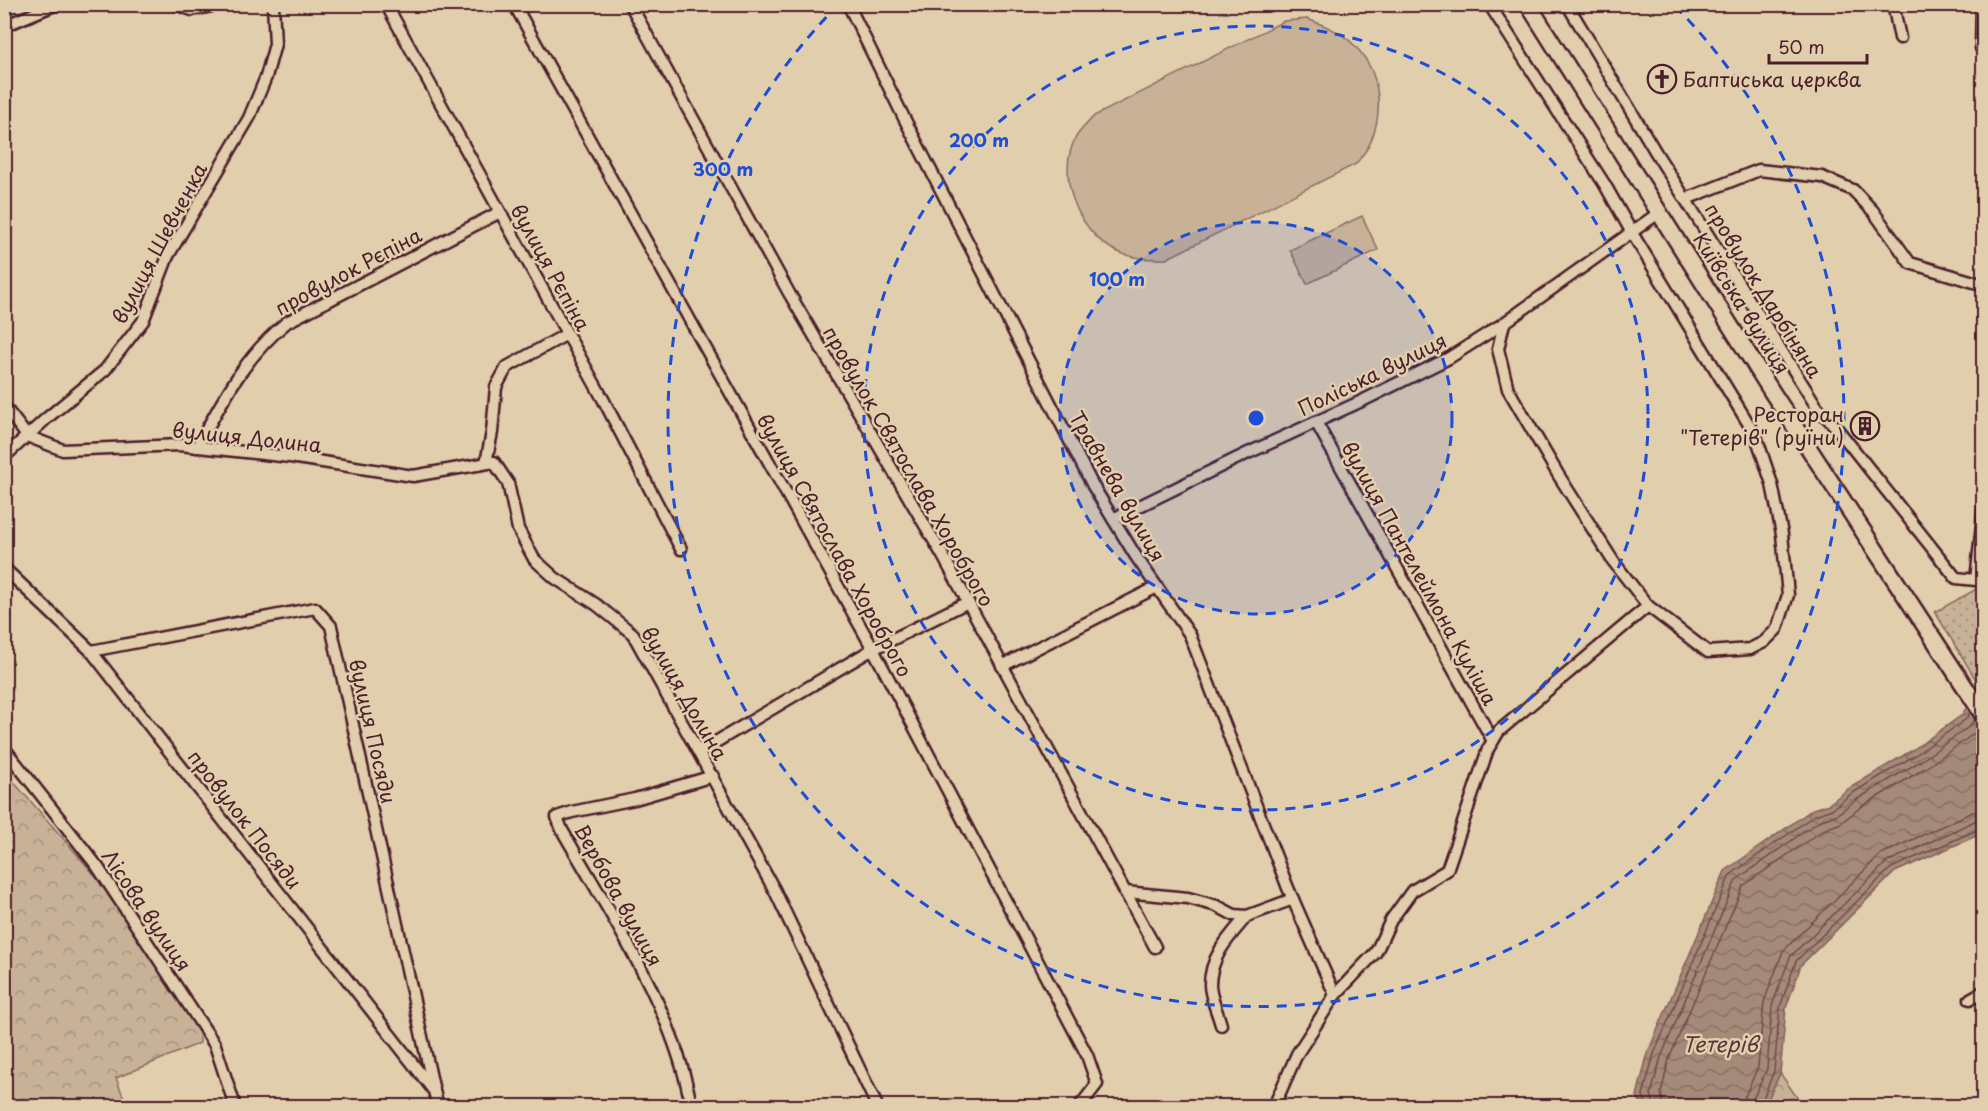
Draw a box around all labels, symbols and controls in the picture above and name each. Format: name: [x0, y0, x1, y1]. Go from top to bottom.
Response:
scale bar: [1769, 27, 1866, 65]
text: 50 m: [1778, 33, 1825, 60]
church icon: Баптиська церква: [1646, 63, 1678, 95]
place label: Баптиська церква: [1683, 64, 1862, 94]
text: 200 m: [949, 126, 1009, 153]
text: 300 m: [693, 155, 753, 182]
street label: вулиця Шевченка: [104, 157, 214, 329]
street label: провулок Дарбіняна: [1698, 197, 1830, 384]
street label: вулиця Рєпіна: [504, 198, 599, 336]
street label: провулок Рєпіна: [269, 219, 427, 322]
street label: Київська вулиця: [1686, 226, 1798, 380]
text: 100 m: [1089, 265, 1145, 292]
street label: провулок Святослава Хороброго: [816, 320, 1002, 612]
street label: Поліська вулиця: [1292, 325, 1452, 423]
place label: Ресторан "Тетерів" (руїни): [1680, 399, 1844, 452]
street label: Травнева вулиця: [1063, 405, 1173, 567]
street label: вулиця Святослава Хороброго: [750, 408, 920, 682]
centre of rings: [1246, 408, 1266, 428]
building icon: Ресторан "Тетерів" (руїни): [1849, 410, 1881, 442]
street label: вулиця Долина: [171, 414, 324, 460]
street label: вулиця Пантелеймона Куліша: [1335, 435, 1506, 711]
street label: вулиця Долина: [635, 621, 736, 766]
street label: вулиця Посяди: [342, 656, 404, 806]
street label: провулок Посяди: [181, 743, 309, 895]
street label: Вербова вулиця: [567, 818, 671, 972]
street label: Лісова вулиця: [95, 843, 199, 977]
water label: Тетерів: [1682, 1027, 1761, 1059]

